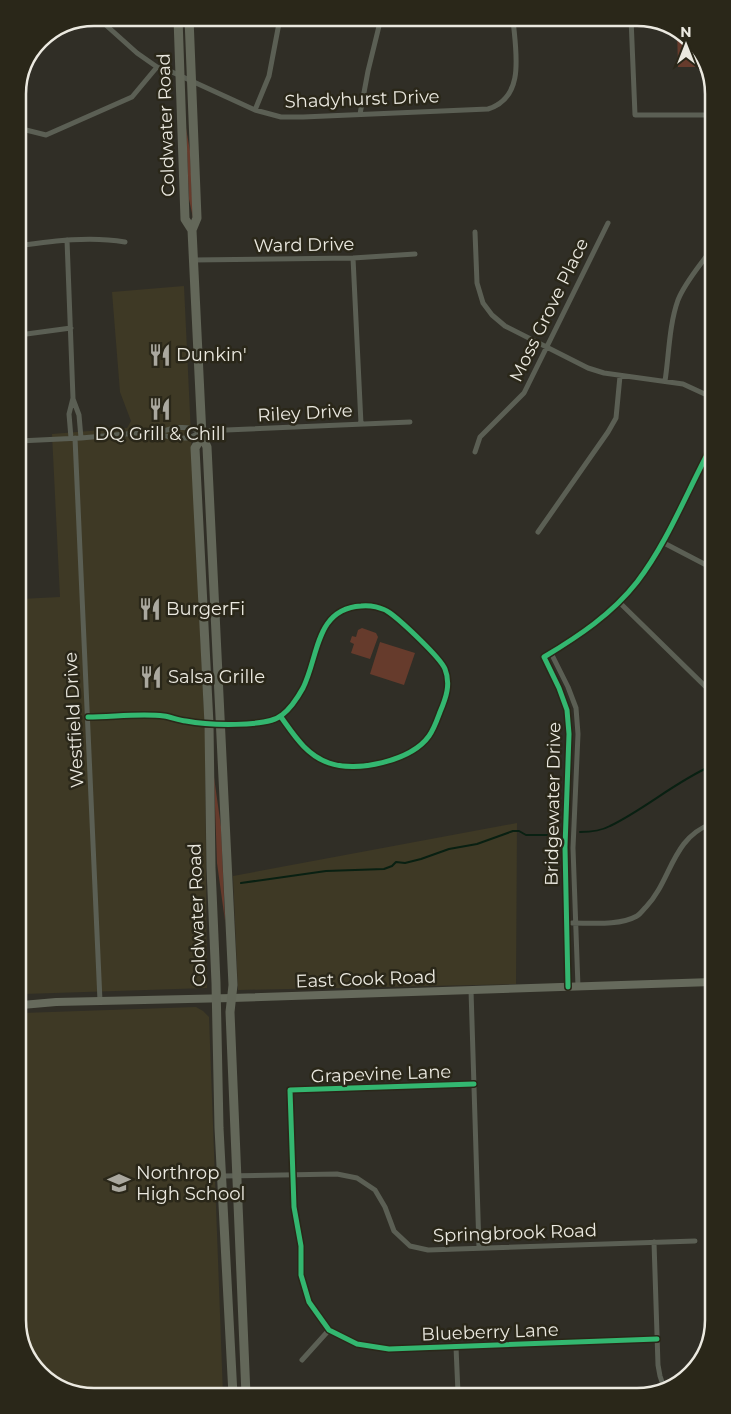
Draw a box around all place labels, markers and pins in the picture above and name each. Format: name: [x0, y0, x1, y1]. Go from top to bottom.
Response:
restaurant icon: Dunkin': [147, 342, 173, 368]
place label: Dunkin': [176, 344, 247, 366]
restaurant icon: DQ Grill & Chill: [147, 396, 173, 422]
place label: DQ Grill & Chill: [94, 423, 226, 445]
restaurant icon: BurgerFi: [137, 596, 163, 622]
place label: BurgerFi: [166, 598, 245, 620]
restaurant icon: Salsa Grille: [138, 664, 164, 690]
place label: Salsa Grille: [168, 666, 265, 688]
place label: Northrop High School: [136, 1162, 245, 1205]
school or university icon: Northrop High School: [106, 1170, 132, 1196]

